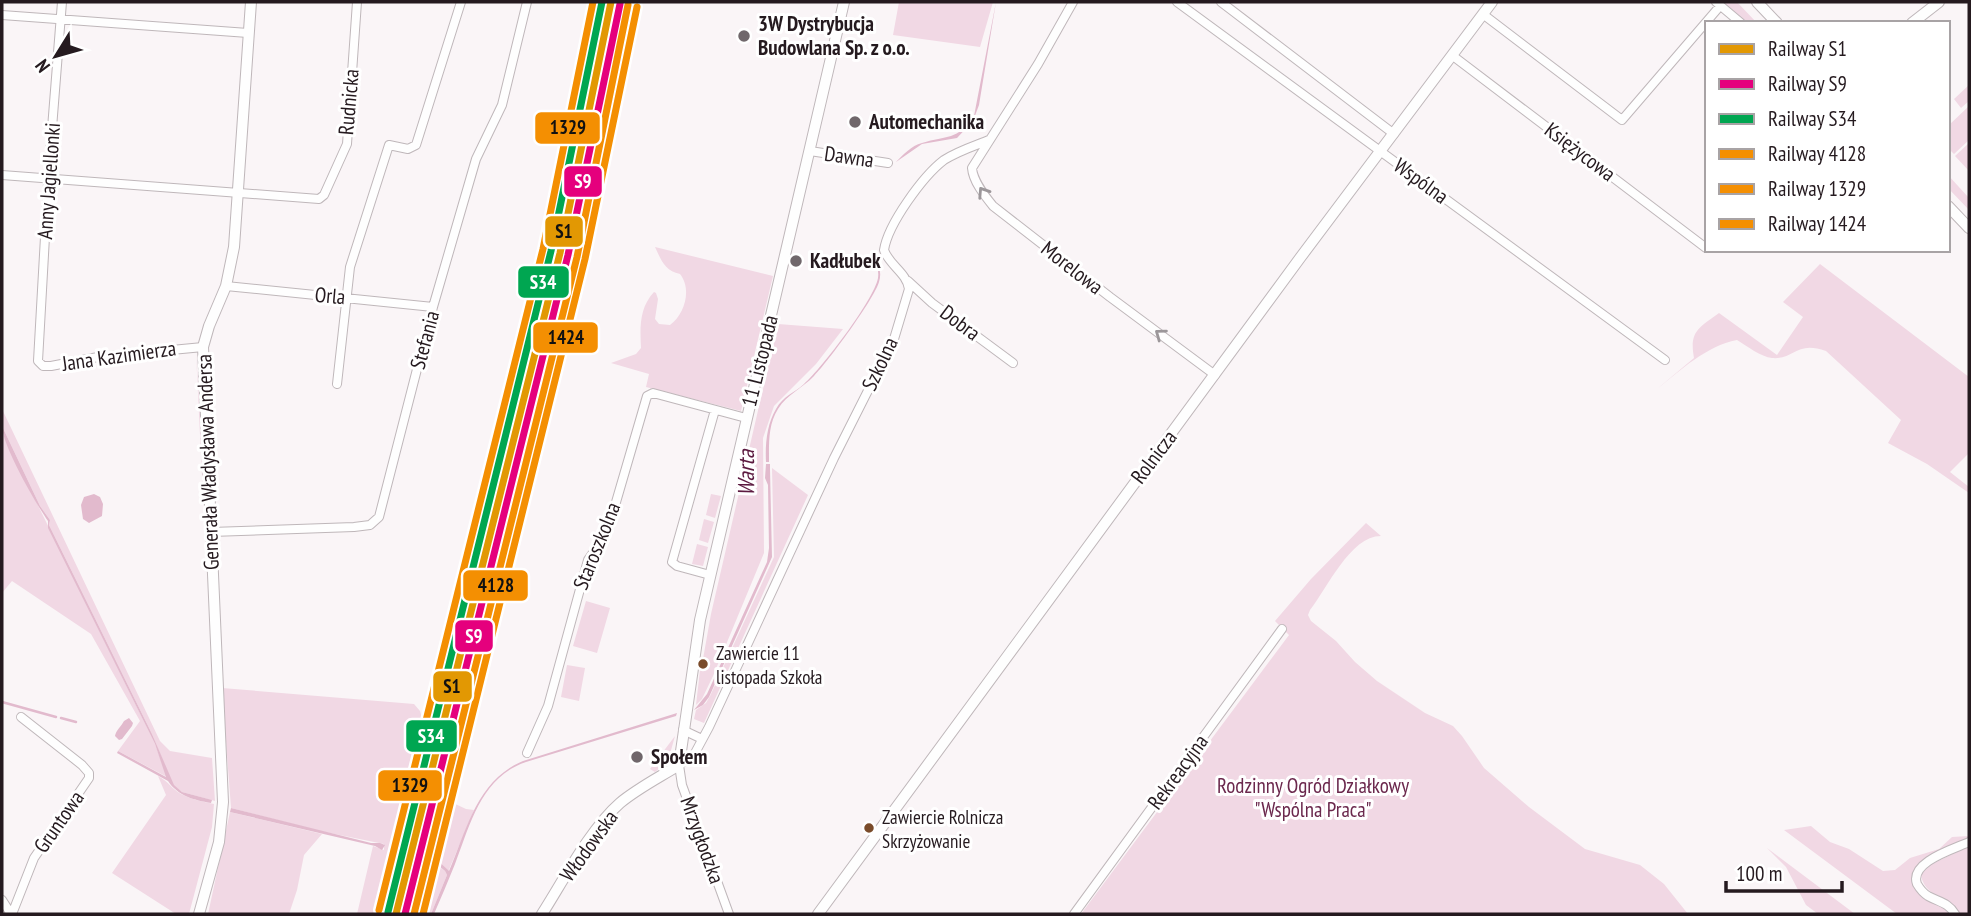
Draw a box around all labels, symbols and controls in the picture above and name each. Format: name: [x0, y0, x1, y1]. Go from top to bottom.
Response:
place label: 3W Dystrybucja Budowlana Sp. z o.o.: [758, 10, 910, 61]
north arrow: [21, 21, 91, 91]
legend: [1705, 21, 1950, 252]
marker: 3W Dystrybucja Budowlana Sp. z o.o.: [736, 28, 752, 44]
text: Railway S1: [1768, 35, 1847, 62]
text: N: [30, 55, 55, 78]
street label: Rudnicka: [332, 68, 365, 136]
text: Railway S9: [1768, 70, 1847, 97]
text: Railway S34: [1768, 105, 1857, 132]
place label: Automechanika: [868, 108, 985, 135]
line badge: 1329: [534, 111, 601, 145]
marker: Automechanika: [847, 114, 863, 130]
text: 1329: [550, 115, 586, 139]
street label: Księżycowa: [1539, 116, 1621, 187]
street label: Anny Jagiellonki: [31, 122, 66, 240]
street label: Dawna: [823, 140, 875, 173]
text: Railway 4128: [1768, 140, 1866, 167]
street label: Wspólna: [1389, 152, 1454, 210]
line badge: S9: [563, 165, 603, 198]
text: S9: [574, 169, 592, 193]
text: Railway 1329: [1768, 175, 1866, 202]
one-way arrow: [979, 187, 992, 200]
text: Railway 1424: [1768, 210, 1867, 237]
line badge: S1: [544, 215, 584, 248]
text: S1: [555, 219, 573, 243]
street label: Morelowa: [1036, 235, 1109, 300]
place label: Kadłubek: [810, 247, 881, 274]
marker: Kadłubek: [788, 253, 804, 269]
line badge: S34: [517, 265, 570, 299]
text: S34: [530, 270, 556, 294]
street label: Orla: [314, 281, 346, 310]
street label: Dobra: [935, 299, 986, 346]
street label: Stefania: [404, 308, 445, 372]
street label: 11 Listopada: [735, 312, 784, 409]
line badge: 1424: [532, 321, 599, 354]
text: 1424: [548, 325, 584, 349]
one-way arrow: [1155, 330, 1168, 343]
street label: Szkolna: [855, 333, 904, 395]
street label: Jana Kazimierza: [59, 334, 178, 377]
street label: Generała Władysława Andersa: [190, 354, 225, 571]
street label: Rolnicza: [1125, 425, 1182, 489]
water label: Warta: [731, 448, 760, 496]
street label: Staroszkolna: [567, 498, 626, 594]
line badge: 4128: [462, 569, 529, 602]
text: 4128: [478, 573, 514, 597]
line badge: S9: [454, 619, 494, 653]
text: S9: [465, 624, 483, 648]
place label: Zawiercie 11 listopada Szkoła: [716, 641, 822, 689]
marker: Zawiercie 11 listopada Szkoła: [696, 657, 710, 671]
line badge: S1: [432, 670, 473, 703]
text: S1: [443, 674, 461, 698]
line badge: S34: [405, 719, 458, 753]
text: S34: [418, 724, 444, 748]
street label: Rekreacyjna: [1141, 729, 1214, 815]
place label: Społem: [651, 743, 708, 770]
marker: Społem: [629, 749, 645, 765]
line badge: 1329: [377, 769, 443, 802]
park label: Rodzinny Ogród Działkowy "Wspólna Praca": [1217, 772, 1409, 823]
text: 1329: [392, 773, 428, 797]
street label: Gruntowa: [28, 785, 90, 858]
street label: Mrzygłodzka: [674, 793, 731, 887]
street label: Włodowska: [554, 805, 624, 887]
place label: Zawiercie Rolnicza Skrzyżowanie: [882, 805, 1003, 853]
marker: Zawiercie Rolnicza Skrzyżowanie: [862, 821, 876, 835]
scale bar: [1726, 850, 1842, 894]
text: 100 m: [1736, 860, 1782, 887]

